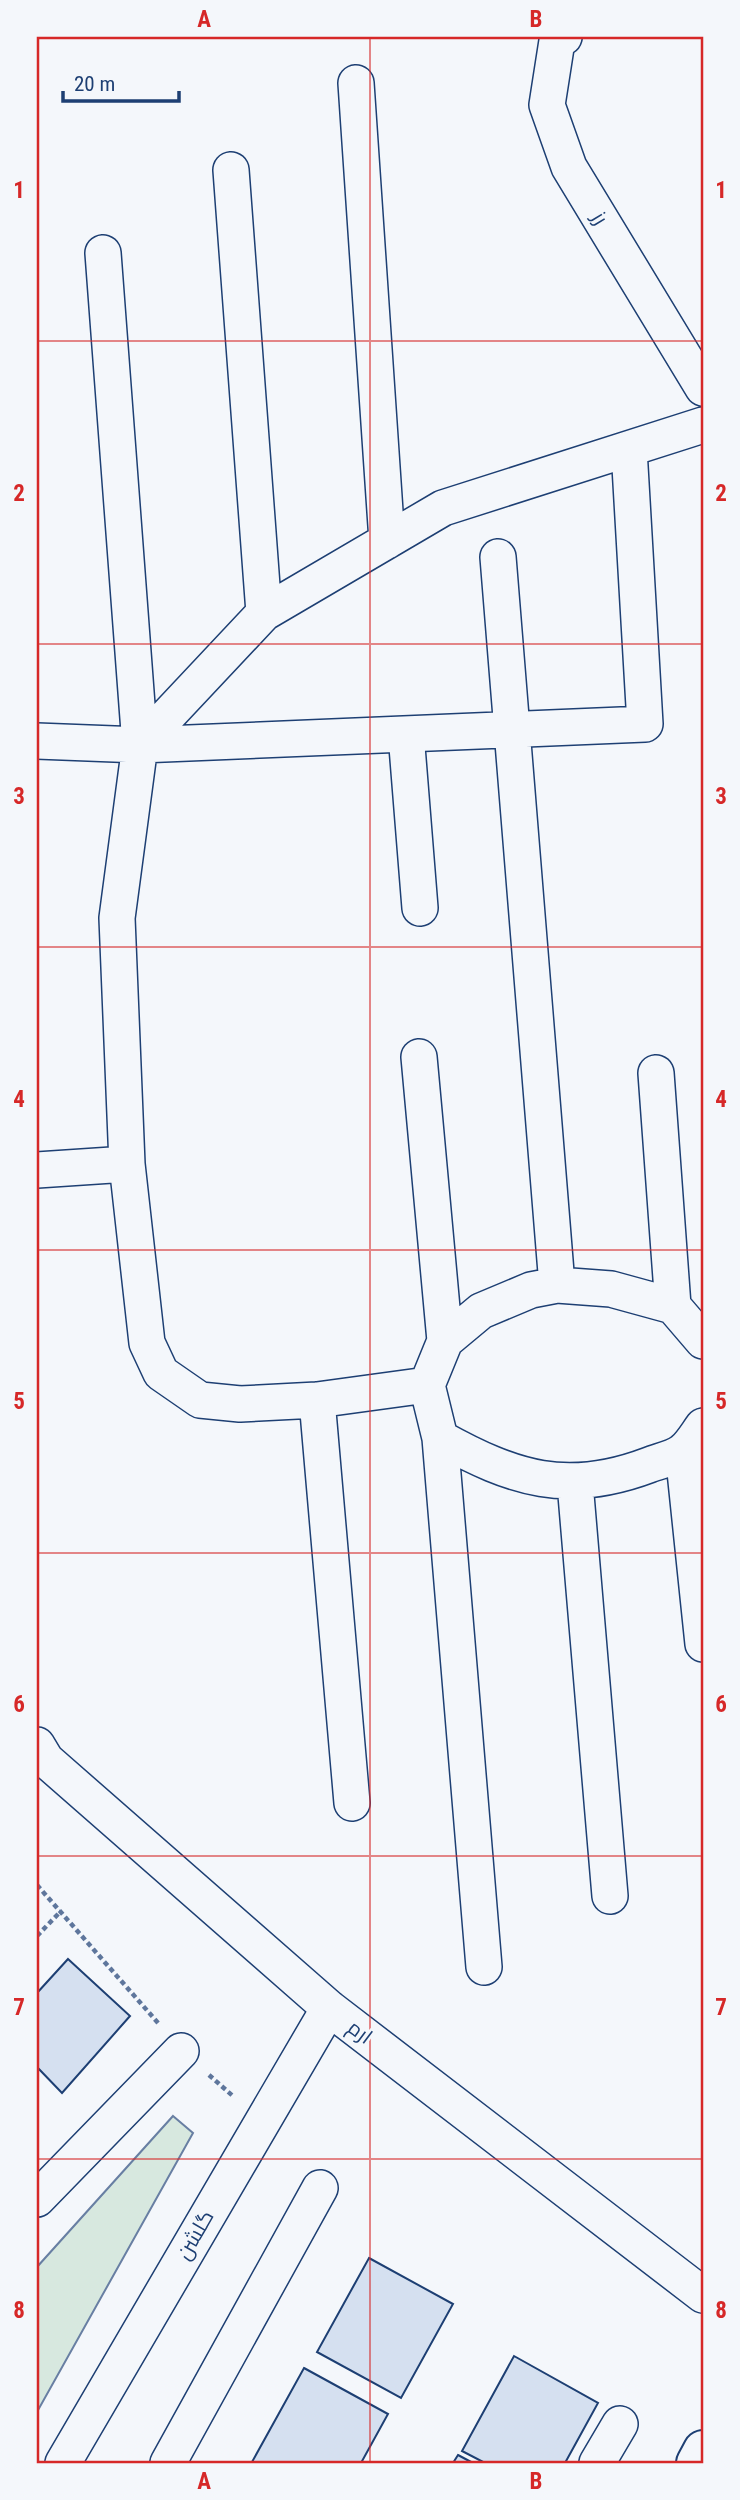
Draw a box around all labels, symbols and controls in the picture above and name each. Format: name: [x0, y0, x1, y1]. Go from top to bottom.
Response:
text: A: [197, 6, 211, 33]
text: B: [530, 6, 542, 33]
scale bar: [63, 60, 178, 104]
text: 20 m: [74, 72, 115, 96]
text: 1: [13, 177, 25, 204]
text: 1: [715, 177, 727, 204]
street label: رز: [586, 206, 613, 229]
text: 2: [13, 480, 25, 507]
text: 2: [715, 480, 727, 507]
text: 3: [13, 783, 25, 810]
text: 3: [715, 783, 727, 810]
text: 4: [13, 1086, 25, 1113]
text: 4: [715, 1086, 727, 1113]
text: 5: [13, 1388, 25, 1415]
text: 5: [715, 1388, 727, 1415]
text: 6: [13, 1691, 25, 1718]
text: 6: [715, 1691, 727, 1718]
text: 7: [13, 1994, 25, 2021]
text: 7: [715, 1994, 727, 2021]
street label: ارم: [342, 2015, 377, 2051]
street label: گلشن: [171, 2206, 220, 2264]
text: 8: [13, 2297, 25, 2324]
text: 8: [715, 2297, 727, 2324]
text: A: [197, 2468, 211, 2495]
text: B: [530, 2468, 542, 2495]

